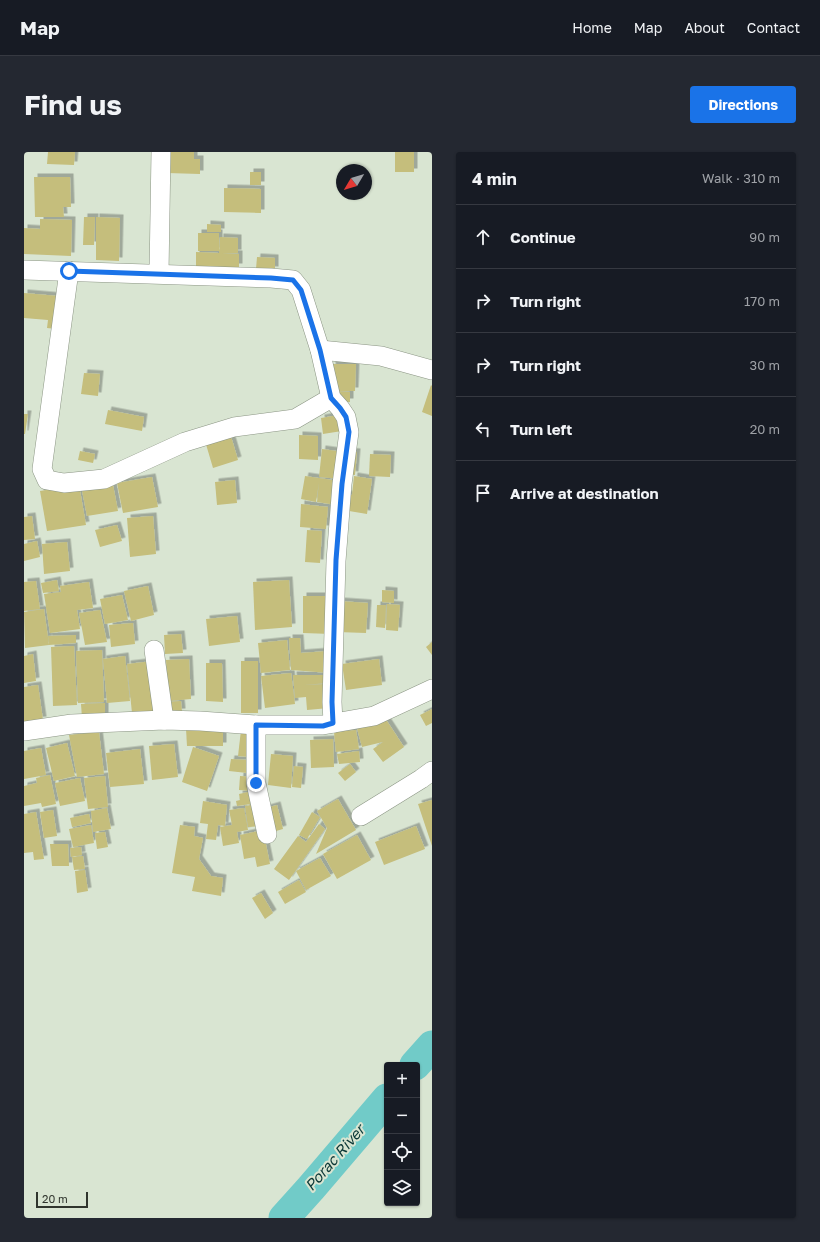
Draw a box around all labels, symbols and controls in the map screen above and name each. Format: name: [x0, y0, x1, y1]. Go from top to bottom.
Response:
text: Map: [20, 16, 60, 39]
text: Home: [572, 19, 612, 36]
text: Map: [634, 19, 662, 36]
text: About: [684, 19, 725, 36]
text: Contact: [747, 19, 800, 36]
button: Directions: [690, 86, 796, 123]
text: Find us: [24, 88, 122, 121]
north arrow: [336, 164, 372, 200]
text: 4 min: [472, 168, 517, 189]
text: Walk · 310 m: [702, 170, 780, 186]
icon: ahead: [472, 226, 494, 248]
text: Continue: [510, 228, 576, 246]
text: 90 m: [749, 229, 780, 245]
route start: [60, 262, 78, 280]
icon: right: [472, 290, 494, 312]
text: Turn right: [510, 292, 581, 310]
text: 170 m: [744, 293, 780, 309]
icon: right: [472, 354, 494, 376]
text: Turn right: [510, 356, 581, 374]
text: 30 m: [750, 357, 780, 373]
icon: left: [472, 418, 494, 440]
text: Turn left: [510, 420, 572, 438]
text: 20 m: [750, 421, 780, 437]
icon: arrive: [472, 482, 494, 504]
text: Arrive at destination: [510, 484, 659, 502]
route end: [247, 774, 265, 792]
map controls: [384, 1062, 420, 1206]
button: +: [384, 1062, 420, 1098]
button: −: [384, 1098, 420, 1134]
water label: Porac River: [301, 1119, 369, 1194]
button: locate: [384, 1134, 420, 1170]
button: layers: [384, 1170, 420, 1206]
scale bar: [36, 1190, 88, 1209]
text: 20 m: [42, 1192, 68, 1205]

